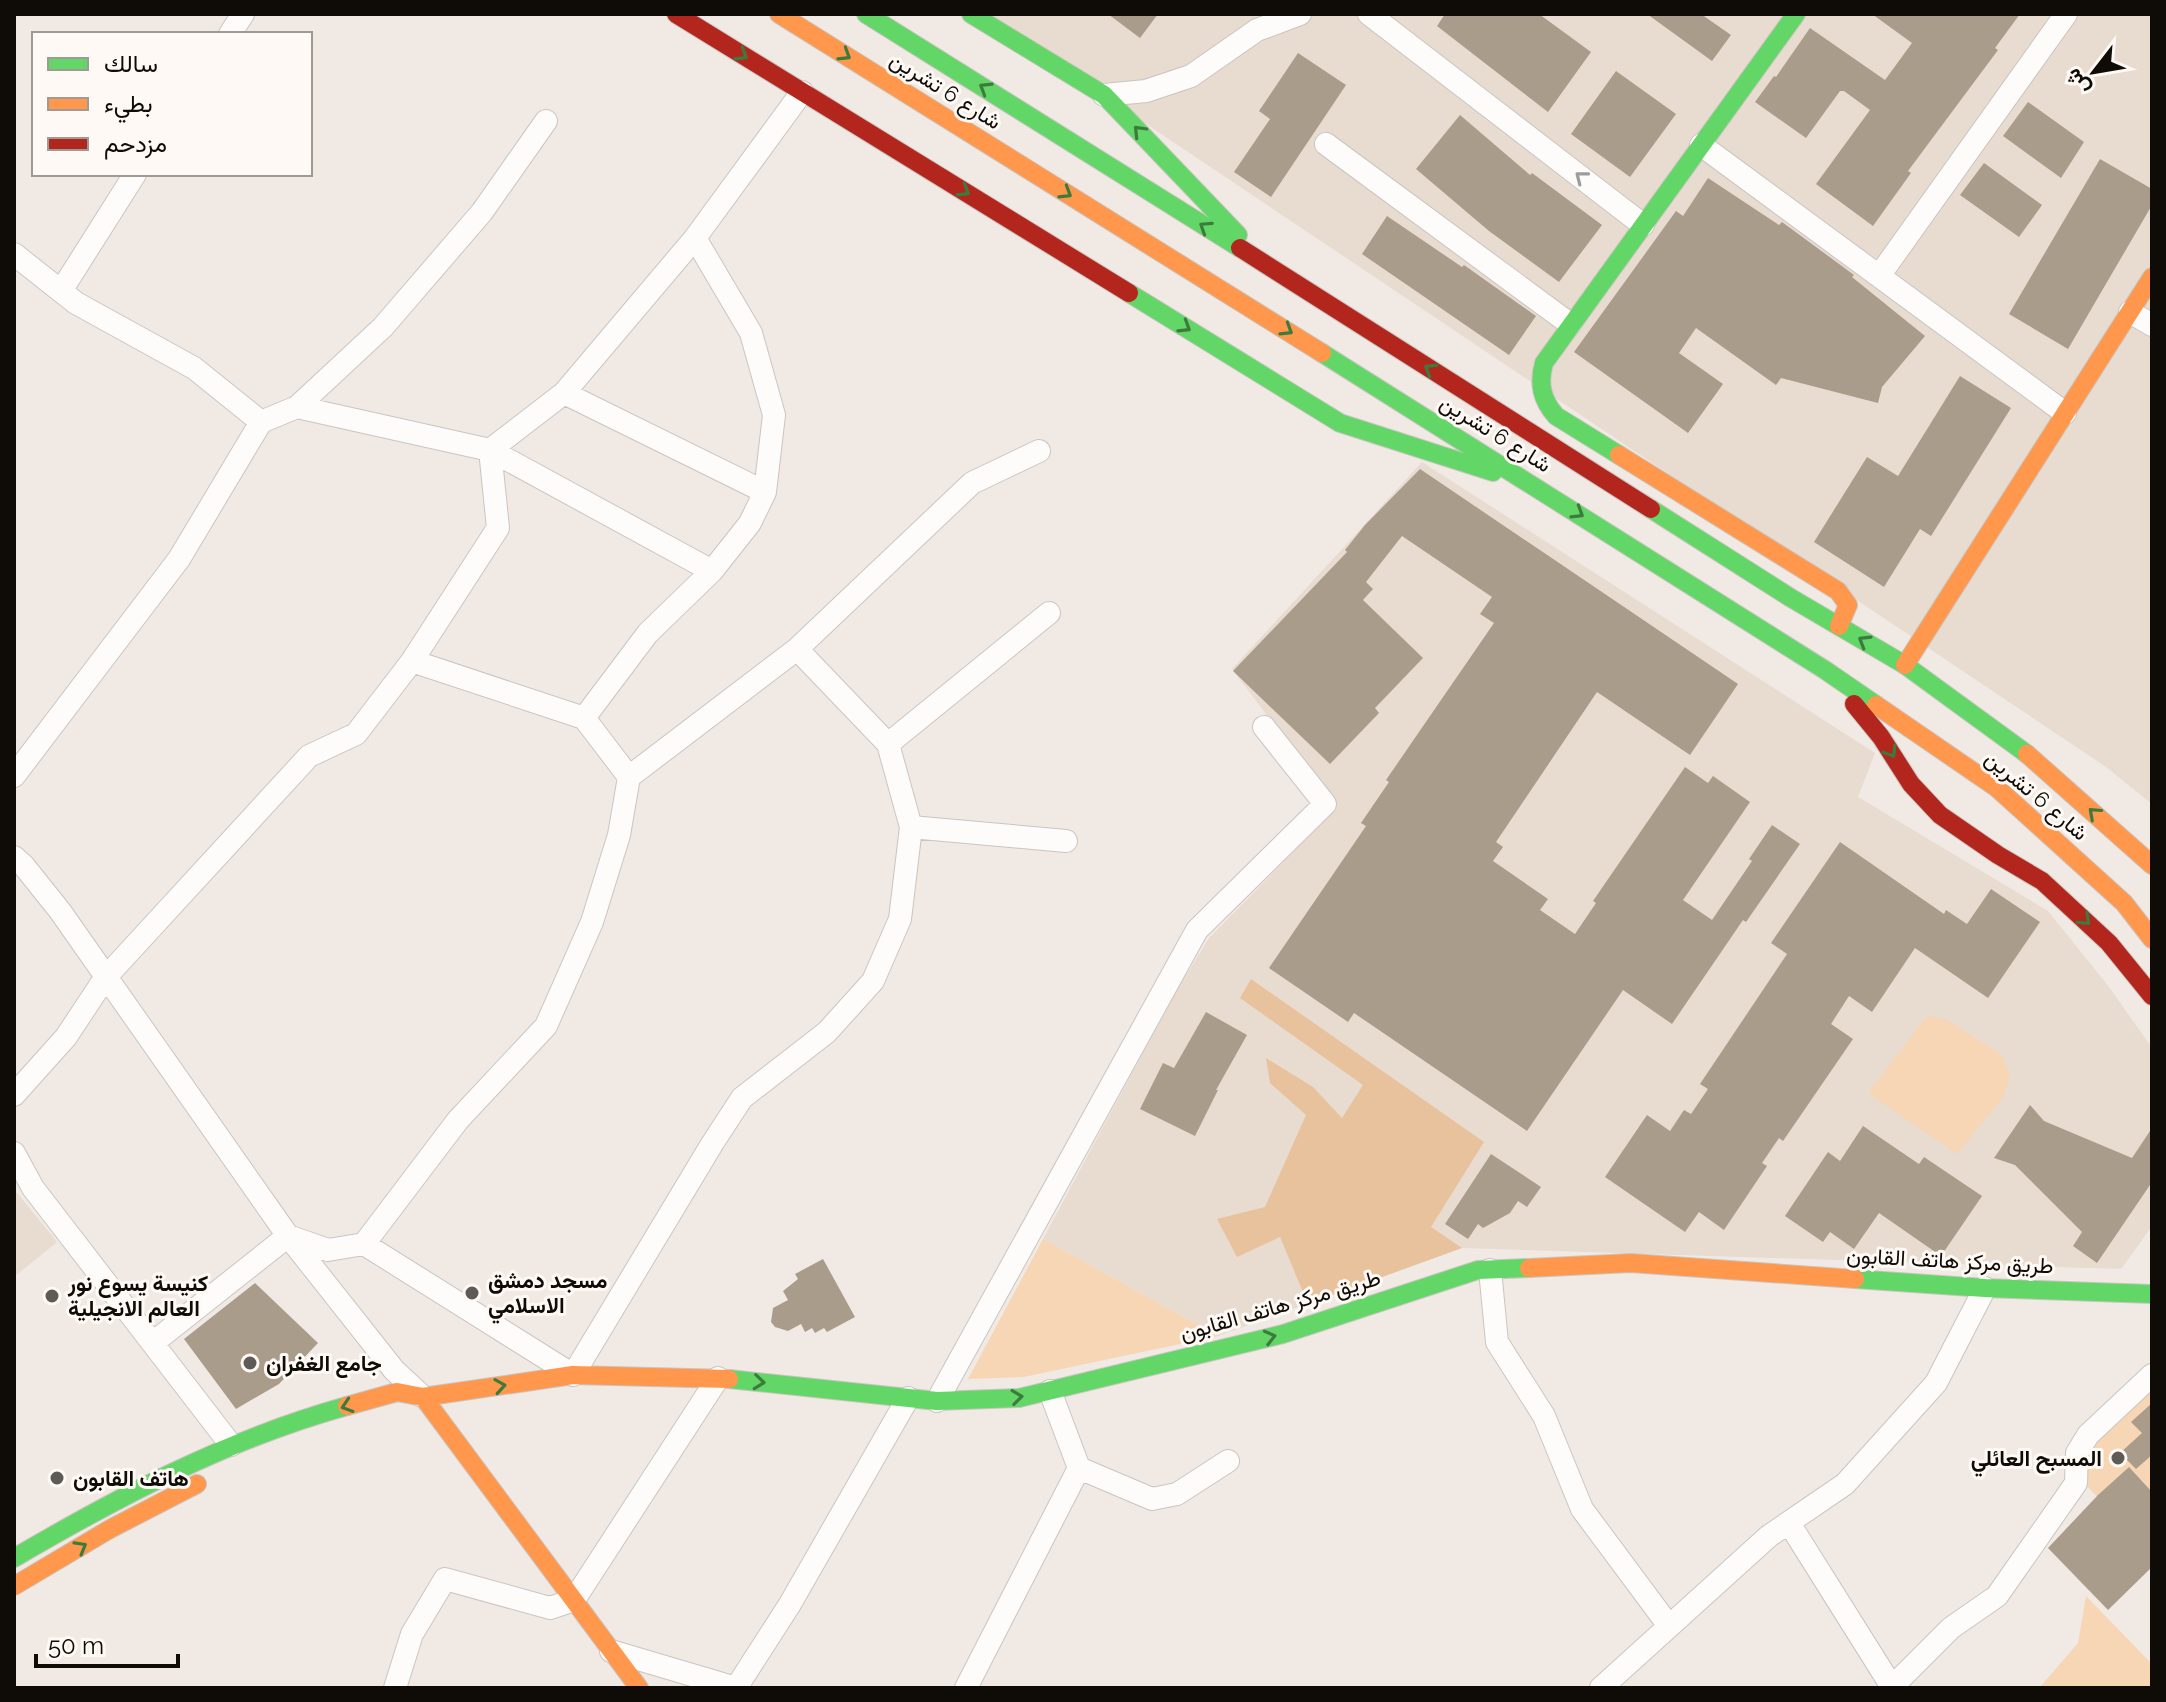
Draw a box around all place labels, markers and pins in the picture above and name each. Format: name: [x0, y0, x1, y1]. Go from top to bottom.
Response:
place label: مسجد دمشق الاسلامي: [488, 1267, 608, 1324]
place label: كنيسة يسوع نور العالم الانجيلية: [67, 1270, 208, 1323]
marker: مسجد دمشق الاسلامي: [463, 1284, 481, 1302]
marker: كنيسة يسوع نور العالم الانجيلية: [43, 1287, 61, 1305]
place label: جامع الغفران: [266, 1350, 382, 1378]
marker: جامع الغفران: [241, 1354, 259, 1372]
place label: المسبح العائلي: [1971, 1445, 2102, 1477]
marker: المسبح العائلي: [2109, 1449, 2127, 1467]
place label: هاتف القابون: [73, 1465, 189, 1492]
marker: هاتف القابون: [48, 1469, 66, 1487]

